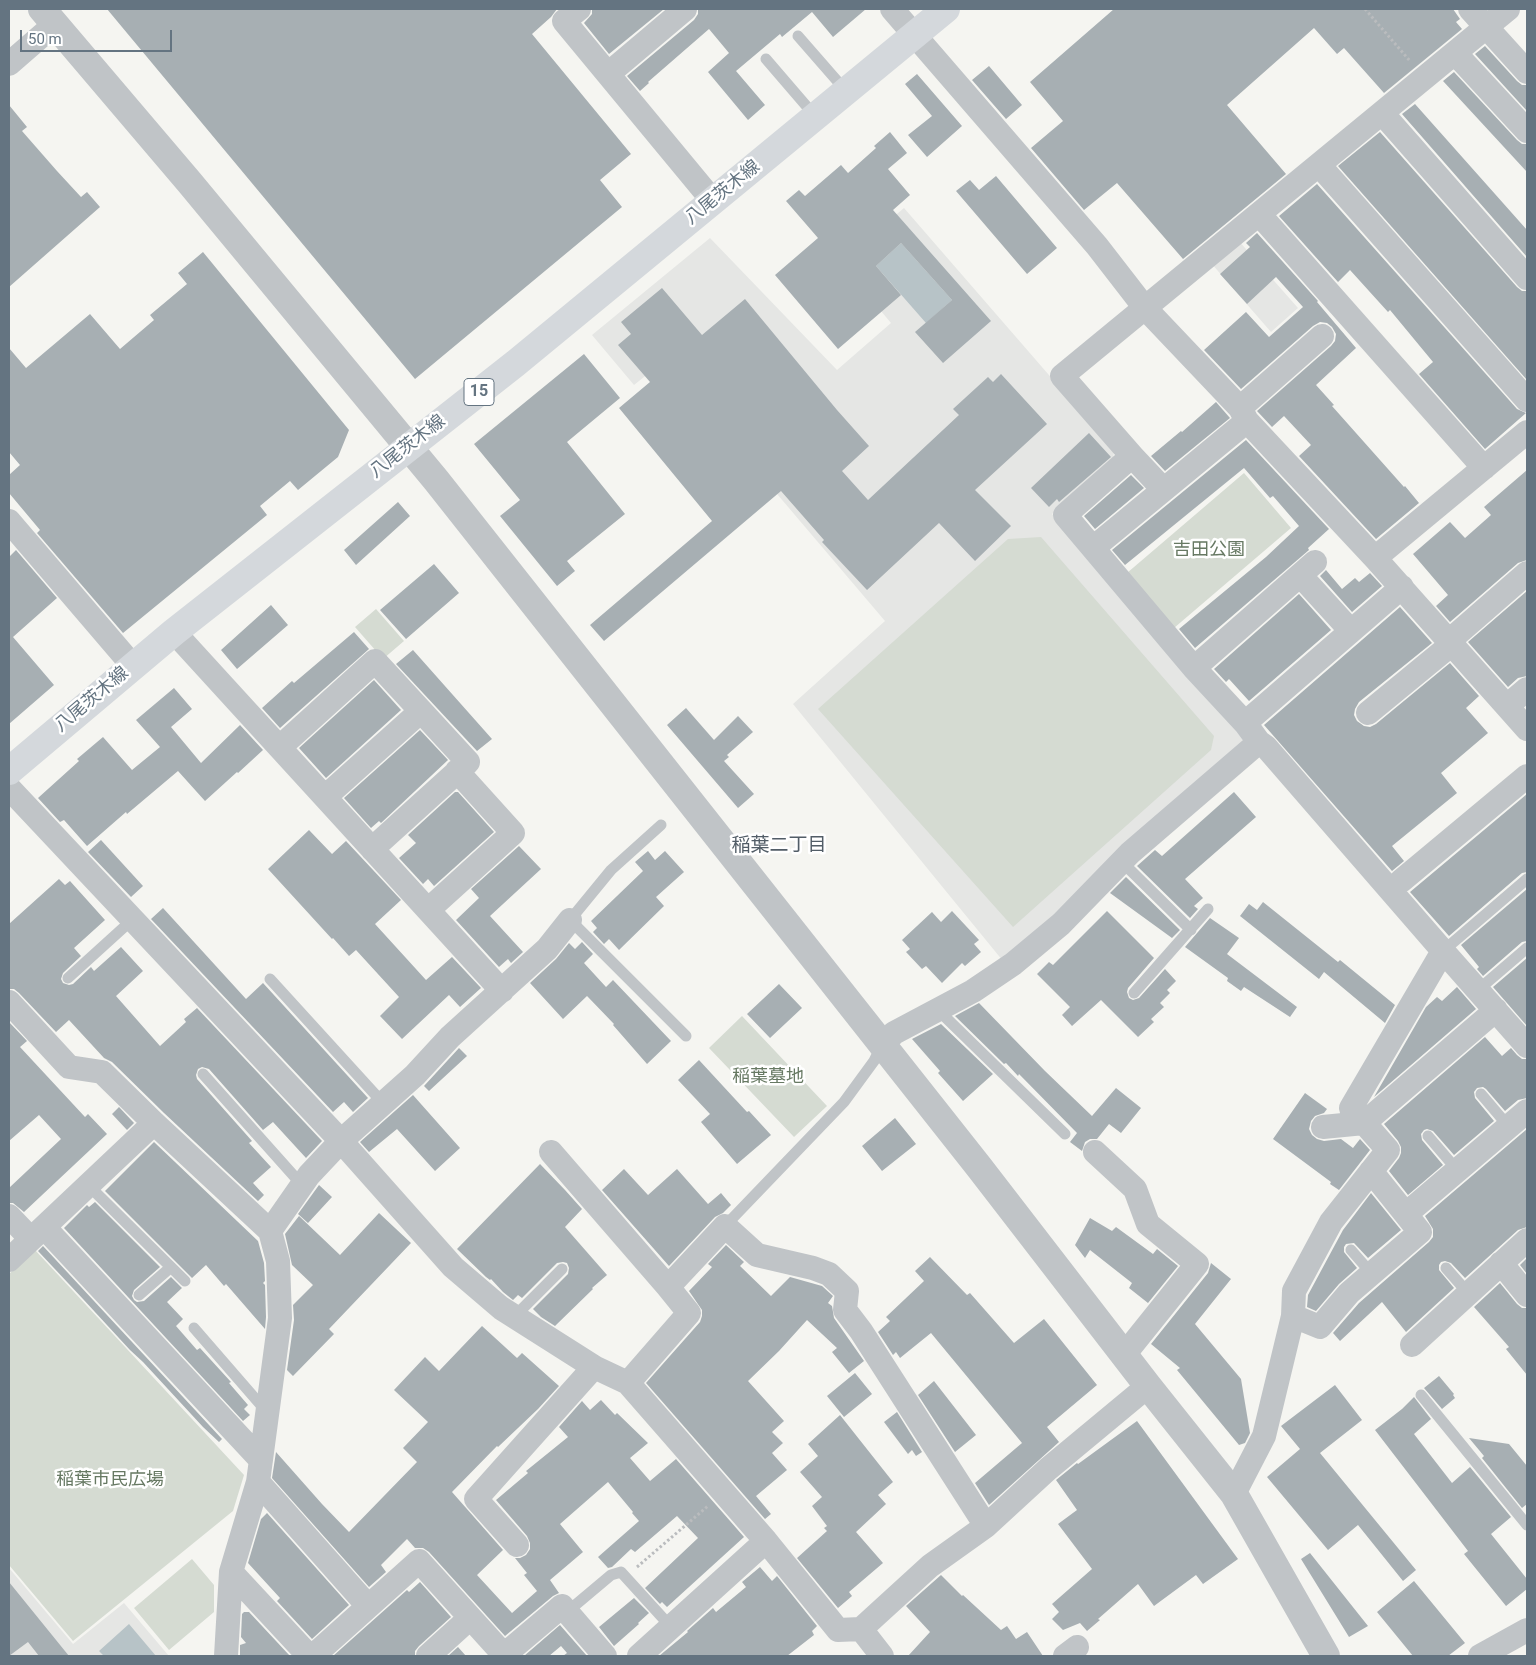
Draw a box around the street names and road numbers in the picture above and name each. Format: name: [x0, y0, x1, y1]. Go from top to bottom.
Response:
street label: 八尾茨木線: [681, 156, 765, 230]
road number: 15: [464, 378, 494, 406]
street label: 八尾茨木線: [366, 411, 450, 483]
street label: 八尾茨木線: [51, 663, 133, 737]

